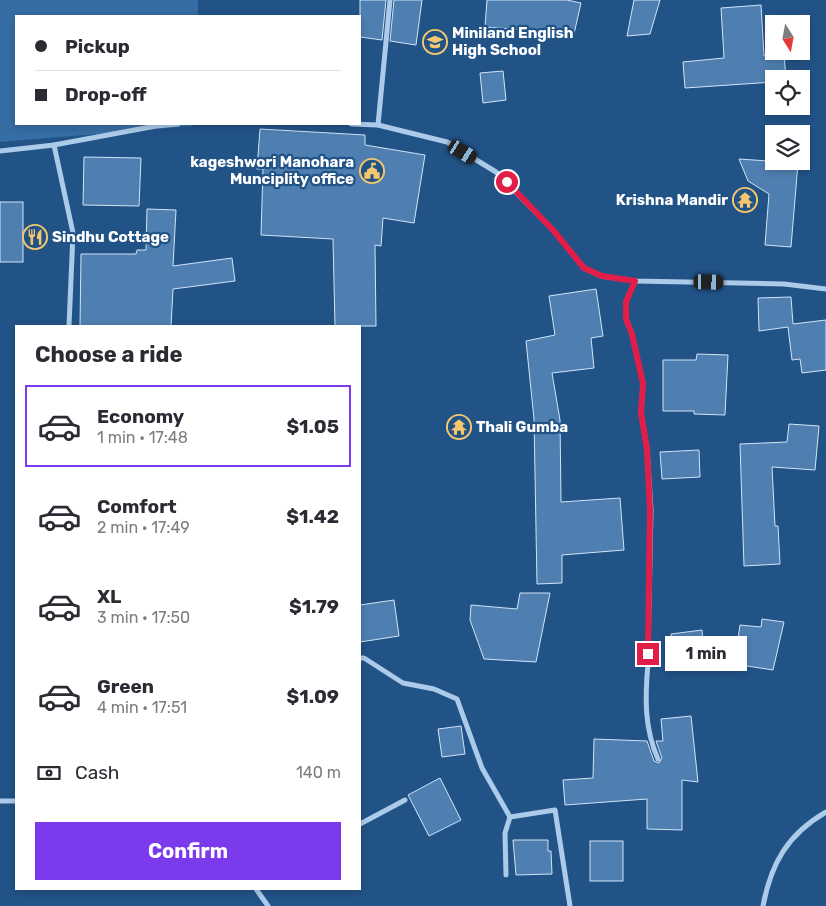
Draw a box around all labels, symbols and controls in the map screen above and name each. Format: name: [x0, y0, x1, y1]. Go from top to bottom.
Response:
north arrow: [765, 15, 810, 60]
map controls: [765, 15, 810, 170]
place label: Miniland English High School: [452, 24, 573, 59]
school or university icon: Miniland English High School: [422, 29, 448, 55]
text: Pickup: [65, 35, 130, 58]
button: locate: [765, 70, 810, 115]
text: Drop-off: [65, 83, 147, 106]
button: layers: [765, 125, 810, 170]
car: [446, 138, 479, 166]
place label: kageshwori Manohara Munciplity office: [190, 153, 354, 188]
public building icon: kageshwori Manohara Munciplity office: [359, 158, 385, 184]
route start: [496, 171, 518, 193]
temple icon: Krishna Mandir: [732, 187, 758, 213]
place label: Krishna Mandir: [616, 191, 728, 209]
restaurant icon: Sindhu Cottage: [22, 224, 48, 250]
place label: Sindhu Cottage: [52, 228, 169, 246]
car: [693, 274, 724, 290]
text: Choose a ride: [35, 341, 182, 368]
icon: car: [37, 404, 82, 449]
text: Economy: [97, 405, 184, 428]
temple icon: Thali Gumba: [446, 414, 472, 440]
text: $1.05: [286, 415, 339, 438]
place label: Thali Gumba: [476, 418, 568, 436]
text: 1 min · 17:48: [97, 428, 188, 447]
icon: car: [37, 494, 82, 539]
text: Comfort: [97, 495, 177, 518]
text: $1.42: [286, 505, 339, 528]
text: 2 min · 17:49: [97, 518, 190, 537]
icon: car: [37, 584, 82, 629]
text: XL: [97, 585, 121, 608]
text: $1.79: [289, 595, 339, 618]
text: 3 min · 17:50: [97, 608, 190, 627]
callout: 1 min: [666, 636, 748, 672]
route end: [637, 643, 659, 665]
text: 1 min: [686, 644, 726, 663]
icon: car: [37, 674, 82, 719]
text: Green: [97, 675, 154, 698]
text: $1.09: [287, 685, 339, 708]
text: 4 min · 17:51: [97, 698, 187, 717]
icon: cash: [35, 759, 63, 787]
text: Cash: [75, 761, 119, 784]
text: 140 m: [296, 763, 341, 782]
button: Confirm: [35, 822, 341, 880]

